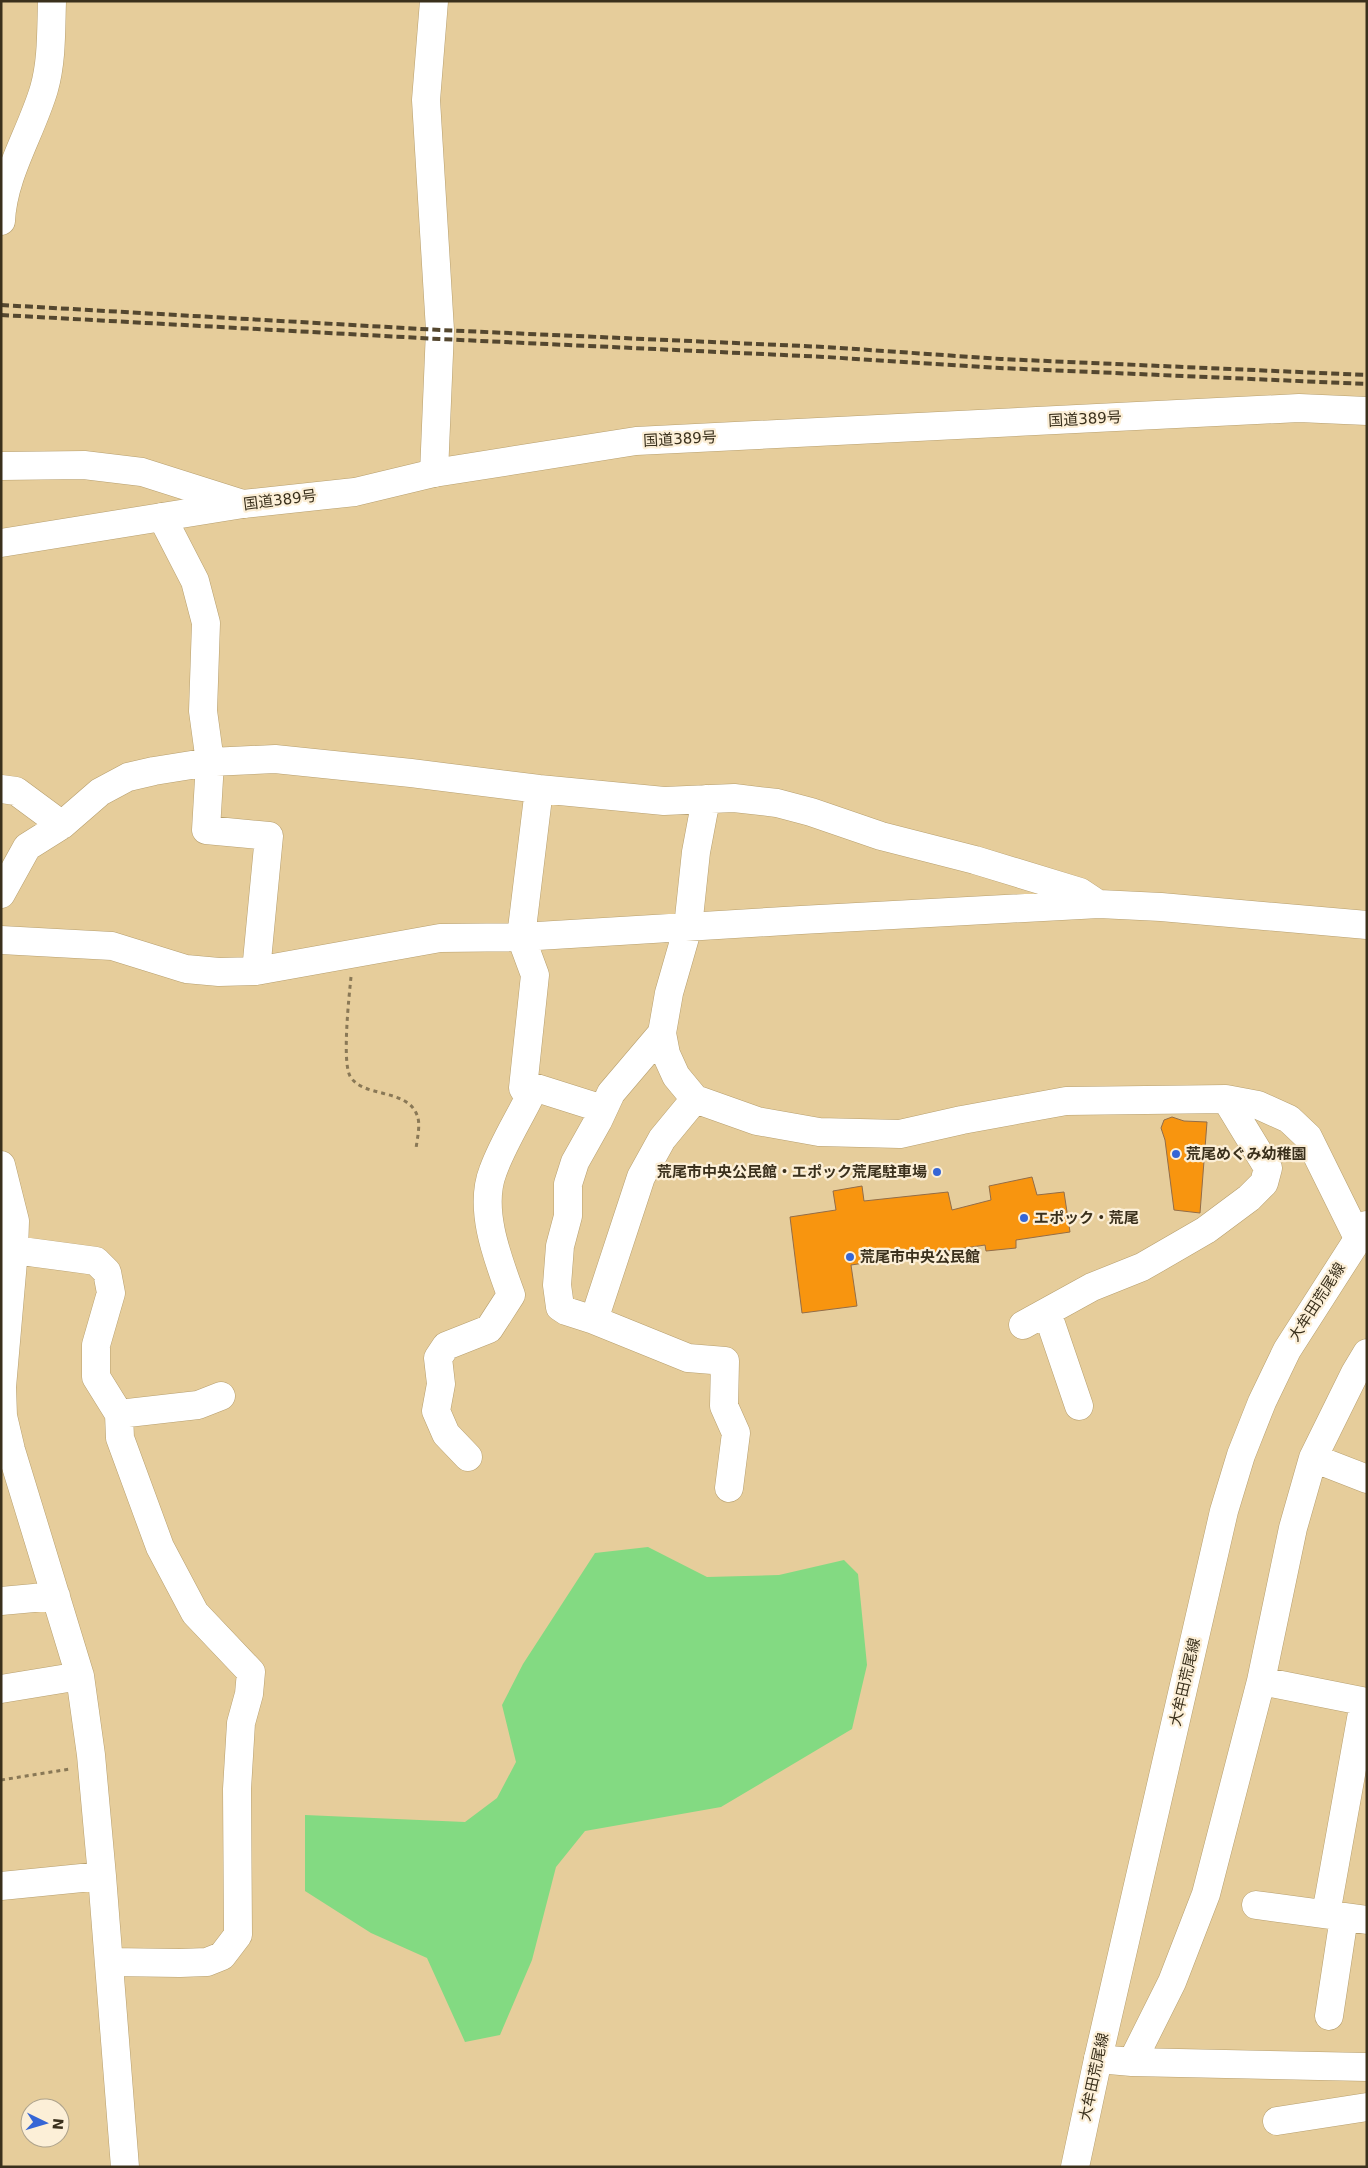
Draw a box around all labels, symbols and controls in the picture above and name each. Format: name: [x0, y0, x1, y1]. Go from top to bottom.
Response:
street label: 国道389号: [1048, 408, 1122, 430]
street label: 国道389号: [643, 428, 717, 450]
street label: 国道389号: [242, 487, 318, 513]
place label: 荒尾めぐみ幼稚園: [1186, 1145, 1306, 1163]
marker: 荒尾めぐみ幼稚園: [1170, 1148, 1182, 1160]
place label: 荒尾市中央公民館・エポック荒尾駐車場: [657, 1163, 927, 1181]
marker: 荒尾市中央公民館・エポック荒尾駐車場: [931, 1166, 943, 1178]
place label: エポック・荒尾: [1034, 1209, 1139, 1227]
marker: エポック・荒尾: [1018, 1212, 1030, 1224]
place label: 荒尾市中央公民館: [860, 1248, 980, 1266]
marker: 荒尾市中央公民館: [844, 1251, 856, 1263]
street label: 大牟田荒尾線: [1285, 1259, 1349, 1345]
street label: 大牟田荒尾線: [1166, 1636, 1204, 1728]
street label: 大牟田荒尾線: [1076, 2031, 1112, 2123]
north arrow: [20, 2098, 70, 2148]
text: N: [49, 2118, 66, 2131]

